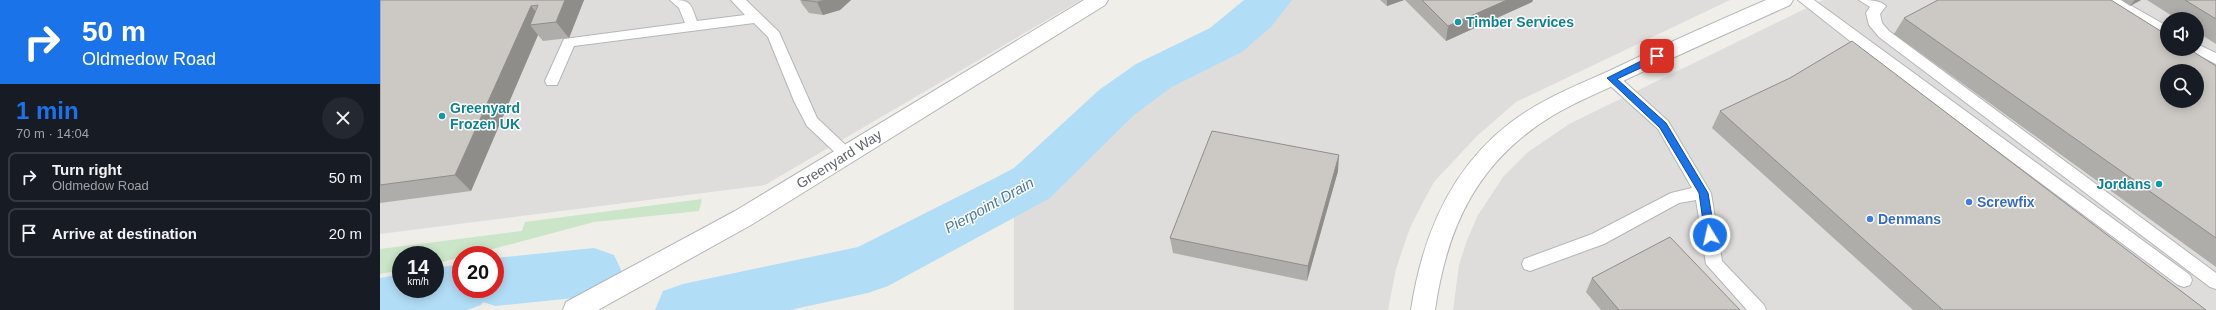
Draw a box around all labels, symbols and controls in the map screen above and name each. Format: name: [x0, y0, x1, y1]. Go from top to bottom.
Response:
map controls: [2160, 12, 2204, 108]
button: sound: [2160, 12, 2204, 56]
place label: Timber Services: [1466, 14, 1574, 30]
icon: right: [16, 16, 68, 68]
text: 50 m: [82, 16, 146, 47]
marker: Timber Services: [1453, 17, 1463, 27]
pin: [1640, 39, 1674, 73]
icon: arrive: [1646, 45, 1668, 67]
text: Oldmedow Road: [82, 49, 216, 69]
button: search: [2160, 64, 2204, 108]
text: 1 min: [16, 97, 79, 124]
button: close: [322, 97, 364, 139]
place label: Greenyard Frozen UK: [450, 100, 520, 132]
marker: Greenyard Frozen UK: [437, 111, 447, 121]
text: 70 m · 14:04: [16, 126, 89, 141]
street label: Greenyard Way: [793, 126, 885, 192]
text: Turn right: [52, 161, 122, 178]
icon: right: [18, 166, 40, 188]
text: 50 m: [329, 169, 362, 186]
water label: Pierpoint Drain: [941, 174, 1037, 236]
place label: Jordans: [2097, 176, 2151, 192]
text: Oldmedow Road: [52, 178, 149, 193]
marker: Jordans: [2154, 179, 2164, 189]
place label: Screwfix: [1977, 194, 2035, 210]
marker: Screwfix: [1964, 197, 1974, 207]
place label: Denmans: [1878, 211, 1941, 227]
position arrow: [1689, 214, 1731, 256]
marker: Denmans: [1865, 214, 1875, 224]
icon: arrive: [18, 222, 40, 244]
text: Arrive at destination: [52, 225, 197, 242]
text: 20 m: [329, 225, 362, 242]
speed limit sign: 20: [452, 246, 504, 298]
text: 14: [407, 256, 429, 278]
text: km/h: [407, 276, 429, 287]

